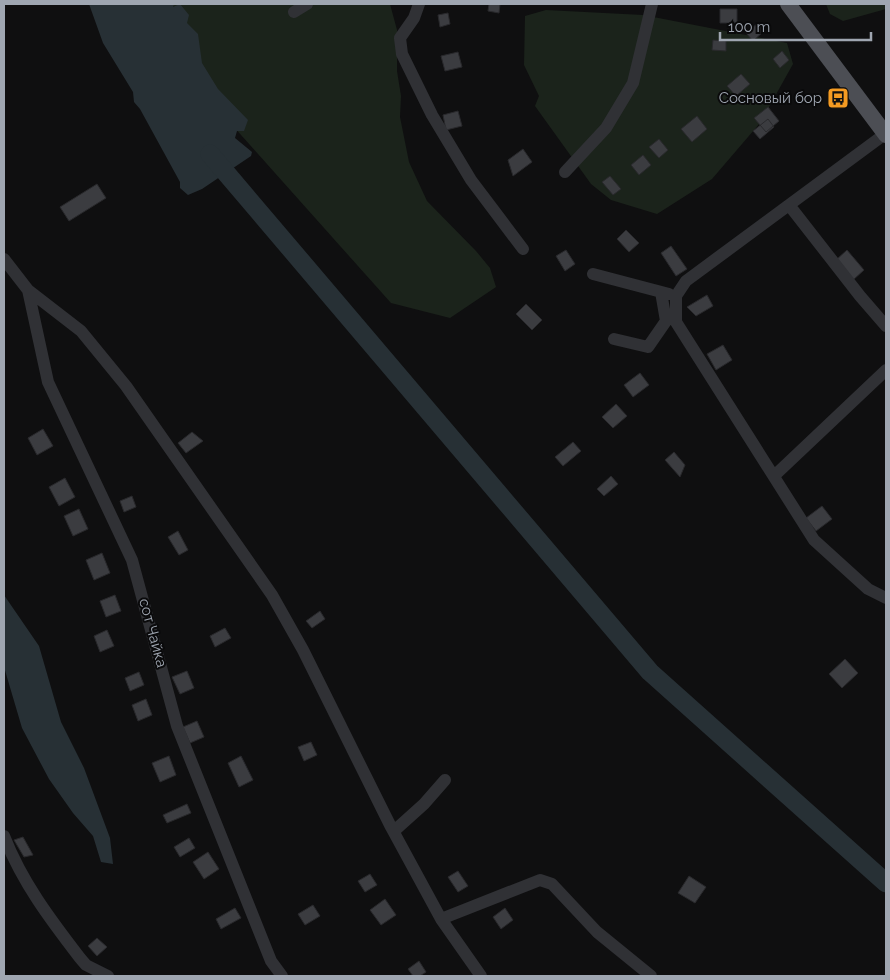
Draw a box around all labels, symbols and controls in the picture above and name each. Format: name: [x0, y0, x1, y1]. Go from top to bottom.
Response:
scale bar: [720, 10, 871, 42]
text: 100 m: [728, 18, 770, 36]
bus stop icon: Сосновый бор: [826, 86, 850, 110]
place label: Сосновый бор: [719, 89, 822, 107]
street label: сот Чайка: [135, 596, 171, 670]

